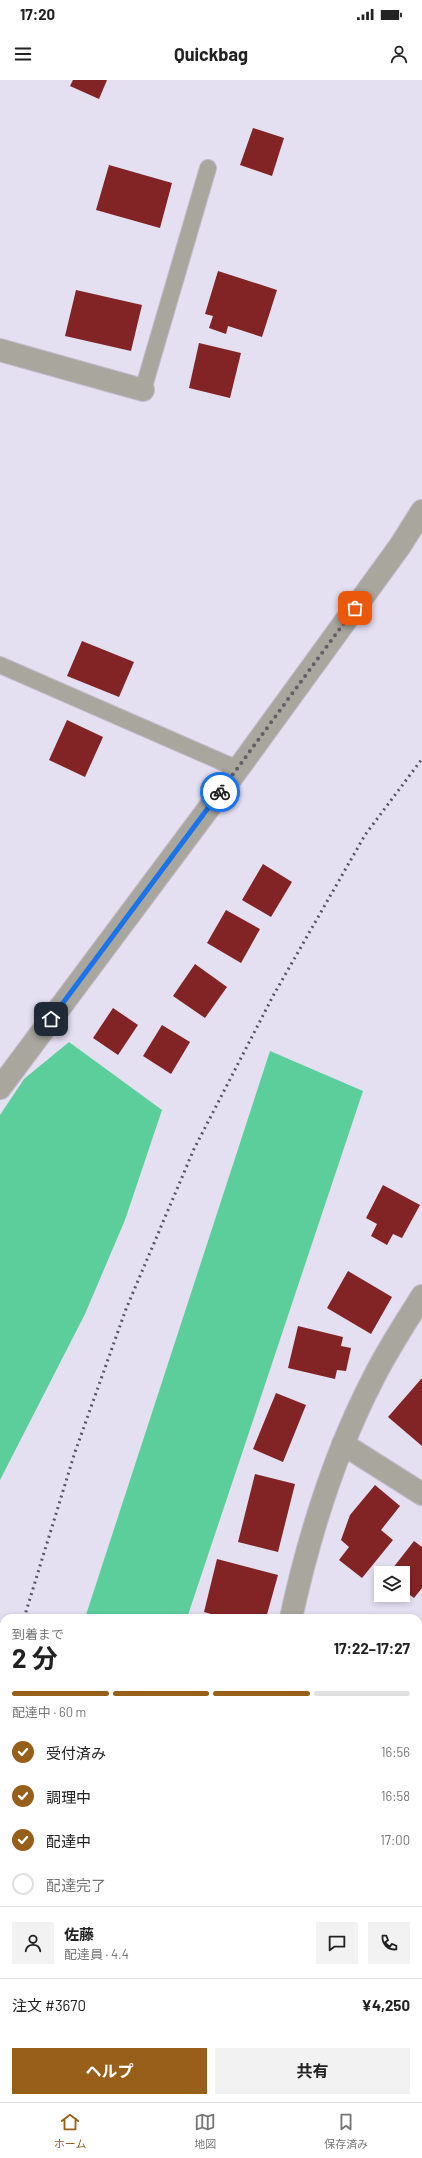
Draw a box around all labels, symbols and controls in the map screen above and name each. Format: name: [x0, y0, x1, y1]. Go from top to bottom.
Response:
text: 17:20: [20, 5, 55, 23]
icon: menu: [12, 43, 34, 65]
text: Quickbag: [174, 43, 248, 65]
icon: person: [388, 43, 410, 65]
pin: [338, 591, 372, 625]
icon: bag: [344, 597, 366, 619]
courier: [200, 772, 240, 812]
icon: bike: [209, 781, 231, 803]
pin: [34, 1002, 68, 1036]
icon: home: [40, 1008, 62, 1030]
map controls: [374, 1566, 410, 1602]
button: layers: [374, 1566, 410, 1602]
text: 到着まで: [12, 1626, 64, 1642]
text: 17:22–17:27: [334, 1639, 410, 1657]
text: 2 分: [12, 1642, 58, 1673]
text: 配達中 · 60 m: [12, 1704, 86, 1720]
icon: check: [12, 1741, 34, 1763]
text: 受付済み: [46, 1744, 106, 1762]
text: 16:56: [381, 1744, 410, 1760]
icon: check: [12, 1785, 34, 1807]
text: 調理中: [46, 1788, 91, 1806]
text: 16:58: [381, 1788, 410, 1804]
icon: check: [12, 1829, 34, 1851]
text: 配達中: [46, 1832, 91, 1850]
text: 17:00: [380, 1832, 410, 1848]
text: 配達完了: [46, 1876, 106, 1894]
button: person: [12, 1922, 54, 1964]
button: chat: [316, 1922, 358, 1964]
button: phone: [368, 1922, 410, 1964]
text: 佐藤: [64, 1925, 94, 1943]
text: 配達員 · 4.4: [64, 1946, 129, 1962]
text: 注文 #3670: [12, 1996, 86, 2014]
text: ¥4,250: [362, 1996, 410, 2014]
button: ヘルプ: [12, 2048, 207, 2094]
button: 共有: [215, 2048, 410, 2094]
tab: ホーム: [54, 2111, 87, 2151]
tab: 地図: [194, 2111, 216, 2151]
tab: 保存済み: [324, 2111, 368, 2151]

